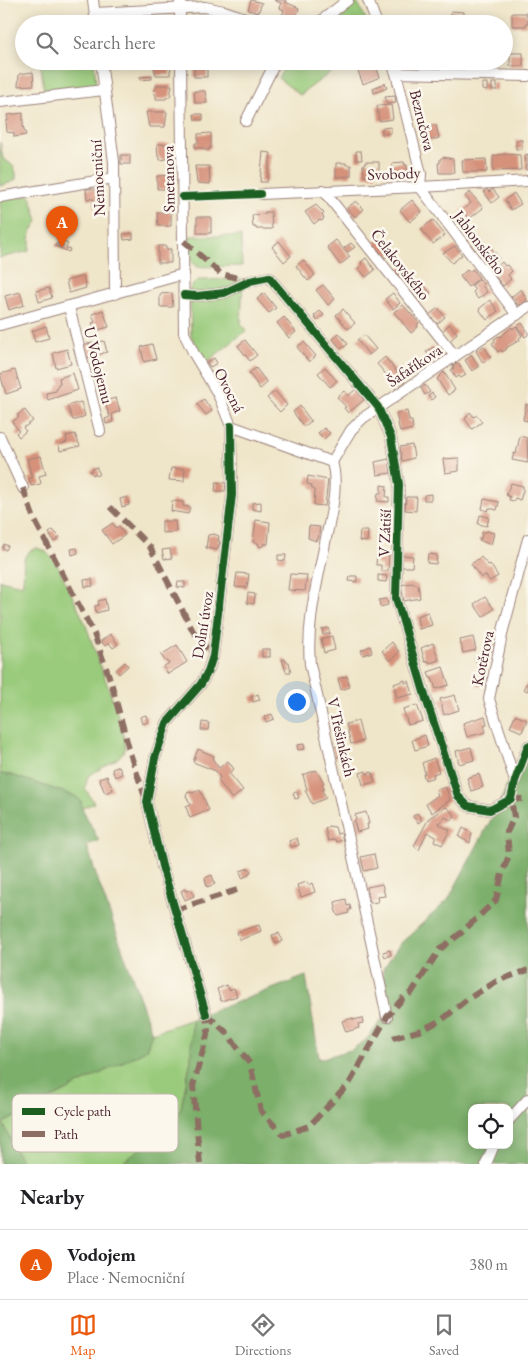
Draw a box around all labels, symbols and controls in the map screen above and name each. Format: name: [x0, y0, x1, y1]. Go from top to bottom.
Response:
search box: [15, 15, 513, 70]
icon: search: [33, 29, 61, 57]
text: Search here: [73, 30, 155, 55]
street label: Bezručova: [405, 87, 440, 154]
street label: Nemocniční: [85, 139, 110, 217]
street label: Smetanova: [157, 145, 180, 213]
street label: Svobody: [367, 162, 422, 185]
street label: Jablonského: [447, 204, 511, 279]
pin: A: [46, 206, 78, 247]
street label: Čelakovského: [366, 224, 435, 304]
street label: U Vodojemu: [79, 324, 118, 406]
street label: Šafaříkova: [383, 339, 447, 392]
street label: Ovocná: [209, 364, 250, 417]
street label: V Zátiší: [373, 509, 396, 557]
street label: Dolní úvoz: [187, 590, 218, 660]
street label: Kotěrova: [466, 628, 499, 688]
your location: [284, 689, 310, 715]
street label: V Třešinkách: [322, 695, 361, 779]
legend: [12, 1094, 178, 1152]
text: Cycle path: [54, 1102, 111, 1120]
map controls: [468, 1104, 513, 1149]
button: locate: [468, 1104, 513, 1149]
text: Path: [54, 1125, 78, 1143]
text: Nearby: [20, 1183, 84, 1210]
text: Vodojem: [67, 1242, 136, 1267]
text: A: [30, 1254, 42, 1275]
text: 380 m: [469, 1254, 508, 1275]
text: Place · Nemocniční: [67, 1267, 185, 1288]
tab: Map: [69, 1311, 97, 1359]
tab: Directions: [235, 1311, 291, 1359]
tab: Saved: [429, 1311, 459, 1359]

